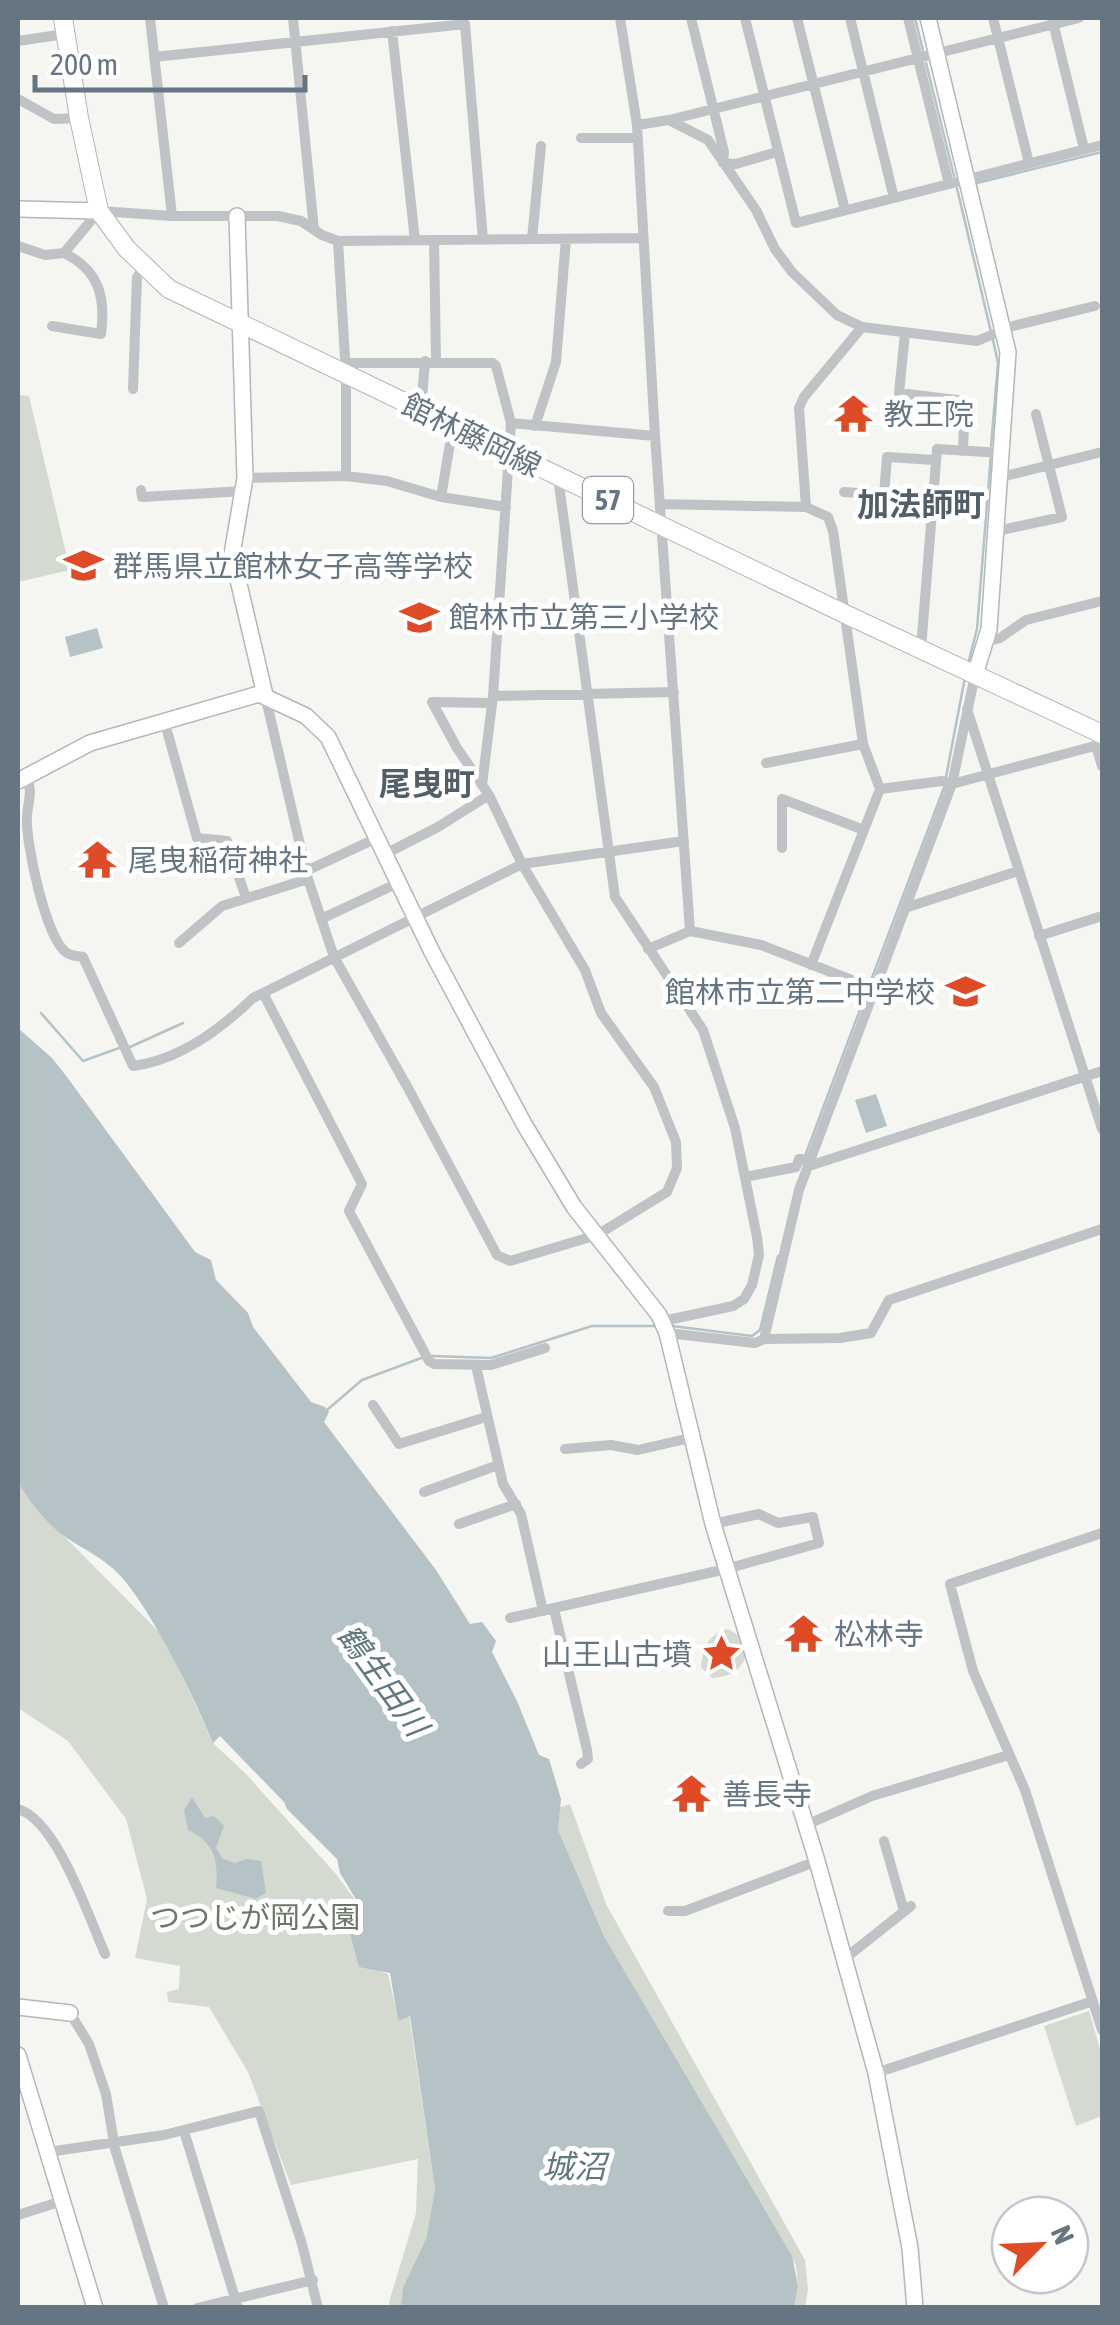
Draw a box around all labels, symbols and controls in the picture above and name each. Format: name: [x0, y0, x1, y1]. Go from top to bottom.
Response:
scale bar: [35, 30, 305, 92]
text: 200 m: [50, 47, 118, 81]
street label: 館林藤岡線: [397, 387, 547, 483]
temple icon: 教王院: [833, 393, 875, 435]
place label: 教王院: [884, 397, 974, 431]
road number: 57: [583, 477, 633, 523]
district label: 加法師町: [857, 486, 985, 523]
school or university icon: 群馬県立館林女子高等学校: [62, 545, 104, 587]
place label: 群馬県立館林女子高等学校: [113, 549, 473, 583]
school or university icon: 館林市立第三小学校: [398, 596, 440, 638]
place label: 館林市立第三小学校: [449, 600, 719, 634]
district label: 尾曳町: [379, 765, 475, 802]
temple icon: 尾曳稲荷神社: [77, 839, 119, 881]
place label: 尾曳稲荷神社: [128, 843, 308, 877]
school or university icon: 館林市立第二中学校: [944, 971, 986, 1013]
place label: 館林市立第二中学校: [665, 975, 935, 1009]
temple icon: 松林寺: [783, 1613, 825, 1655]
water label: 鶴生田川: [330, 1617, 437, 1745]
place label: 松林寺: [834, 1617, 924, 1651]
place icon: 山王山古墳: [701, 1633, 743, 1675]
place label: 山王山古墳: [542, 1637, 692, 1671]
temple icon: 善長寺: [671, 1773, 713, 1815]
place label: 善長寺: [722, 1777, 812, 1811]
park label: つつじが岡公園: [150, 1900, 360, 1934]
water label: 城沼: [542, 2148, 610, 2185]
north arrow: [990, 2195, 1090, 2295]
text: N: [1045, 2221, 1081, 2249]

